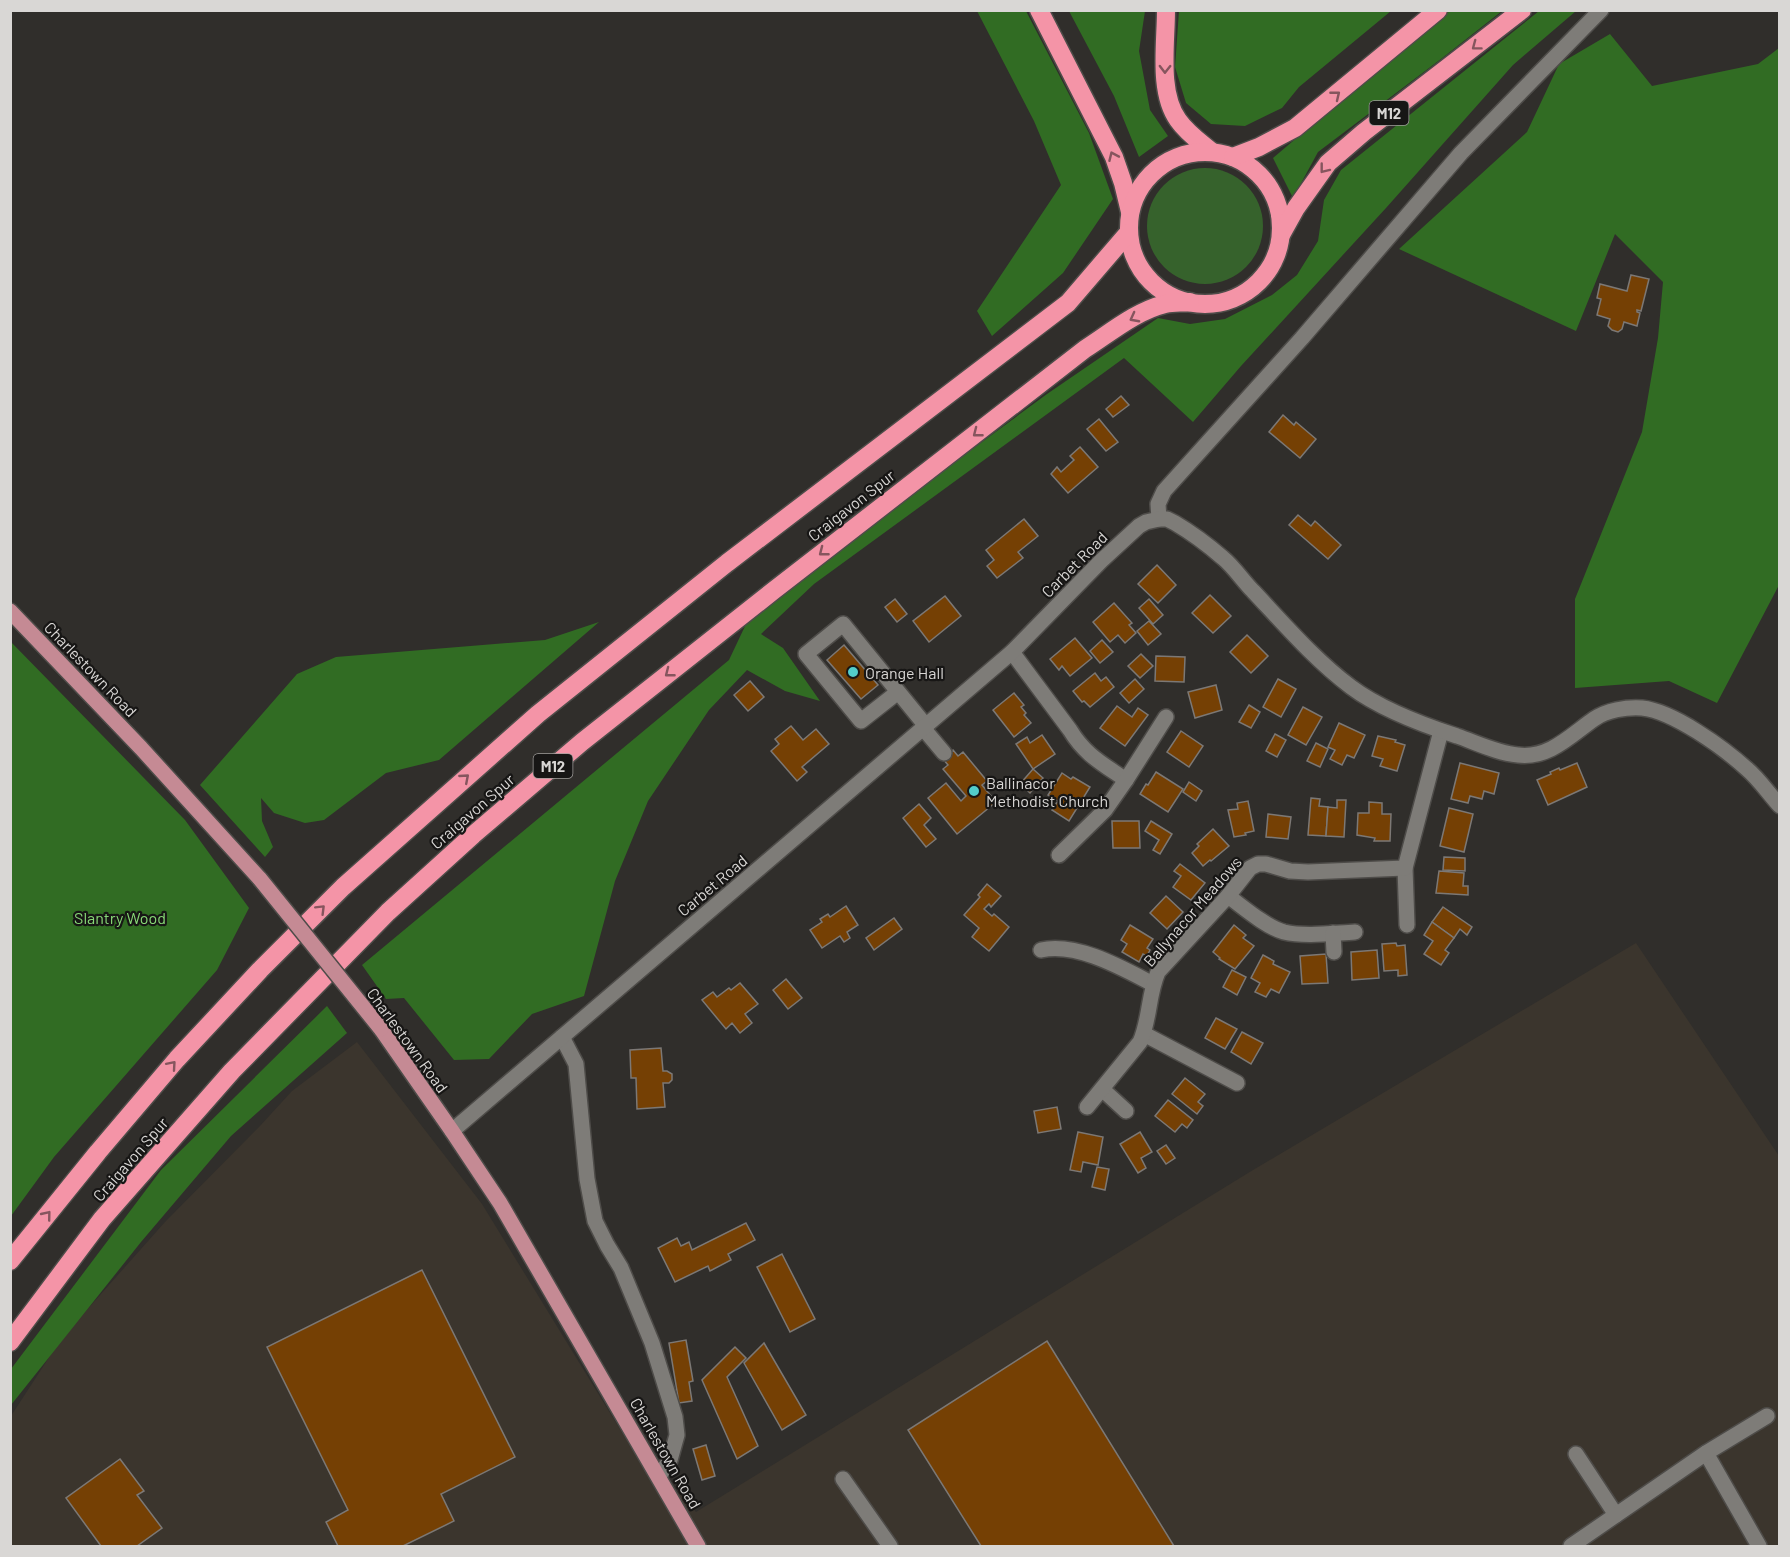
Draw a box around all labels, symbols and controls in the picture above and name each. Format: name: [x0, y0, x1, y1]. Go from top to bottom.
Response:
one-way arrow: [1472, 39, 1483, 50]
one-way arrow: [1159, 64, 1171, 73]
one-way arrow: [1330, 91, 1341, 102]
road number: M12: [1370, 101, 1408, 125]
one-way arrow: [1108, 152, 1120, 163]
one-way arrow: [1321, 162, 1332, 173]
one-way arrow: [1130, 311, 1140, 322]
one-way arrow: [973, 426, 984, 437]
street label: Craigavon Spur: [804, 465, 898, 545]
street label: Carbet Road: [1037, 527, 1111, 601]
one-way arrow: [818, 545, 829, 556]
street label: Charlestown Road: [41, 618, 141, 720]
place label: Orange Hall: [865, 663, 944, 682]
one-way arrow: [665, 665, 676, 676]
marker: Orange Hall: [846, 665, 860, 679]
road number: M12: [534, 754, 572, 778]
street label: Craigavon Spur: [426, 769, 518, 853]
place label: Ballinacor Methodist Church: [986, 773, 1108, 810]
one-way arrow: [458, 774, 469, 785]
marker: Ballinacor Methodist Church: [967, 784, 981, 798]
street label: Carbet Road: [673, 850, 751, 920]
street label: Ballynacor Meadows: [1139, 852, 1245, 970]
one-way arrow: [314, 906, 325, 916]
park label: Slantry Wood: [74, 908, 166, 927]
street label: Charlestown Road: [364, 984, 452, 1096]
one-way arrow: [165, 1061, 176, 1072]
street label: Craigavon Spur: [88, 1113, 172, 1205]
one-way arrow: [39, 1211, 50, 1222]
street label: Charlestown Road: [627, 1394, 705, 1512]

